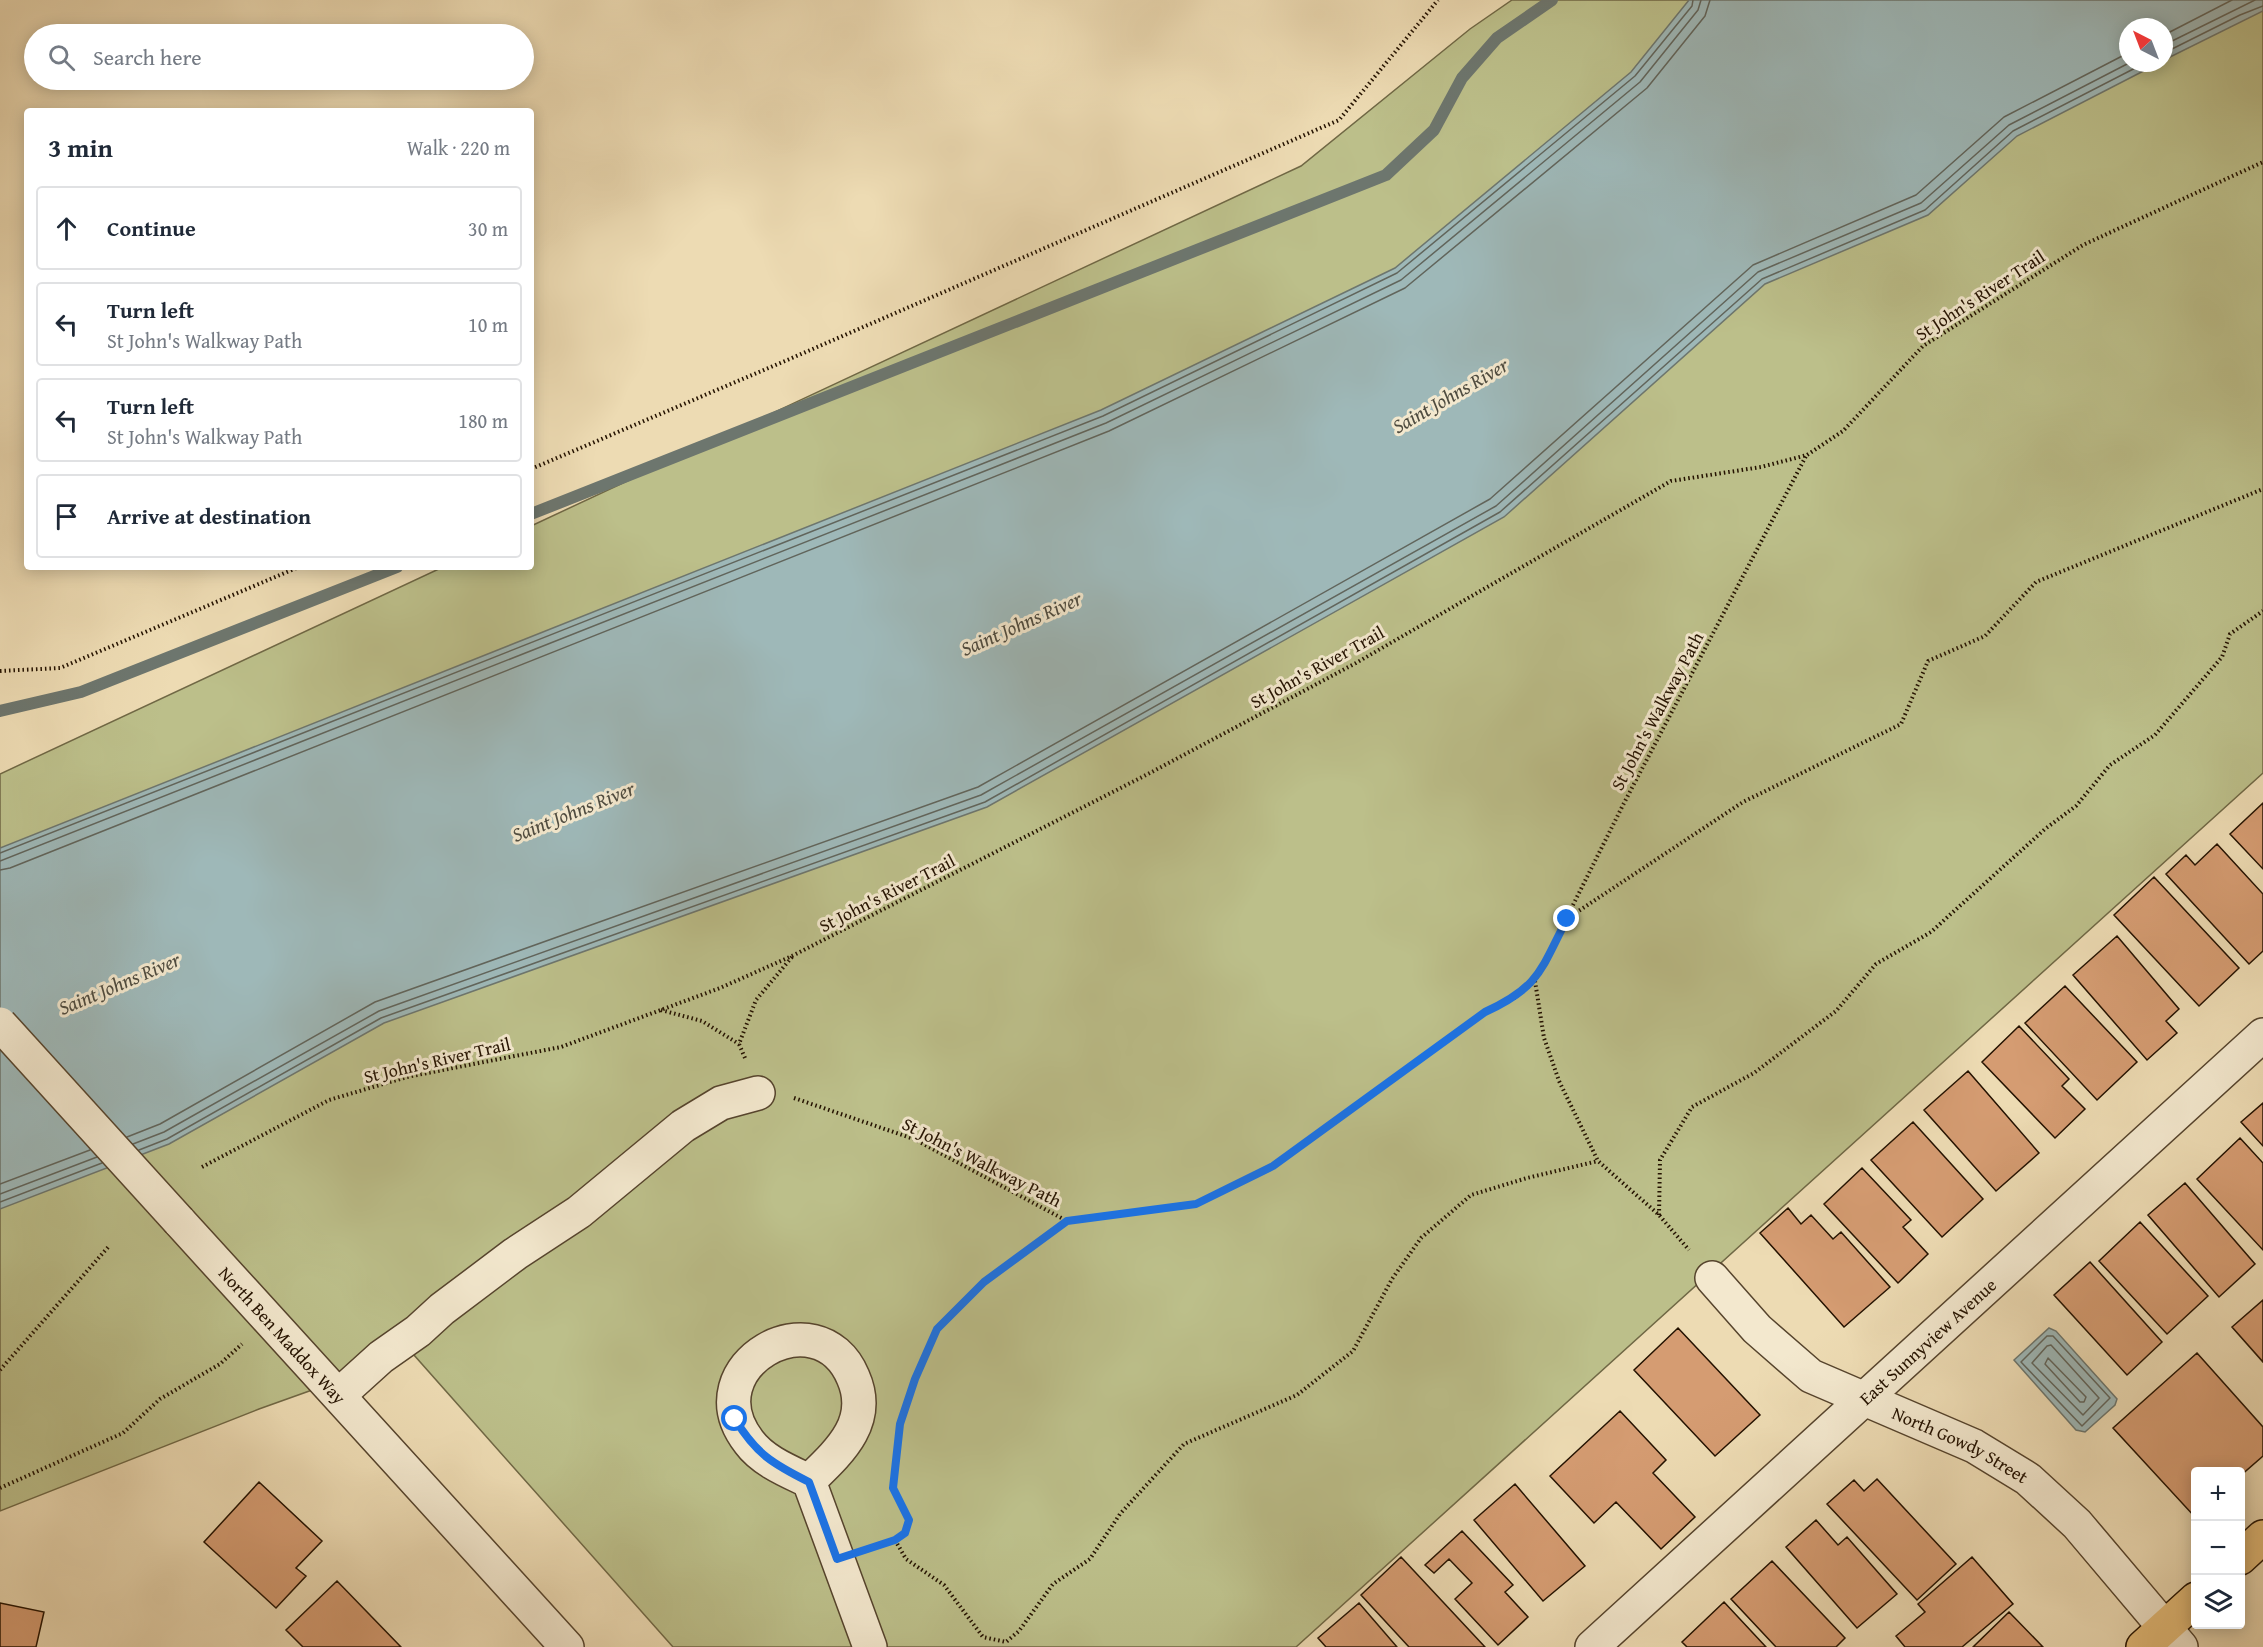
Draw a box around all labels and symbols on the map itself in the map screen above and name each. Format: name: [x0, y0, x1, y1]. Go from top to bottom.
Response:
north arrow: [2119, 18, 2173, 72]
street label: St John's River Trail: [1910, 243, 2050, 347]
water label: Saint Johns River: [1386, 350, 1514, 440]
water label: Saint Johns River: [956, 583, 1087, 663]
street label: St John's River Trail: [1245, 619, 1389, 715]
street label: St John's Walkway Path: [1604, 627, 1710, 795]
water label: Saint Johns River: [507, 773, 639, 849]
street label: St John's River Trail: [814, 847, 960, 939]
route end: [1553, 905, 1579, 931]
water label: Saint Johns River: [54, 944, 185, 1022]
street label: St John's River Trail: [361, 1030, 513, 1090]
street label: St John's Walkway Path: [898, 1110, 1066, 1214]
street label: North Ben Maddox Way: [213, 1260, 353, 1410]
street label: East Sunnyview Avenue: [1853, 1271, 2002, 1411]
street label: North Gowdy Street: [1888, 1399, 2034, 1490]
route start: [721, 1405, 747, 1431]

